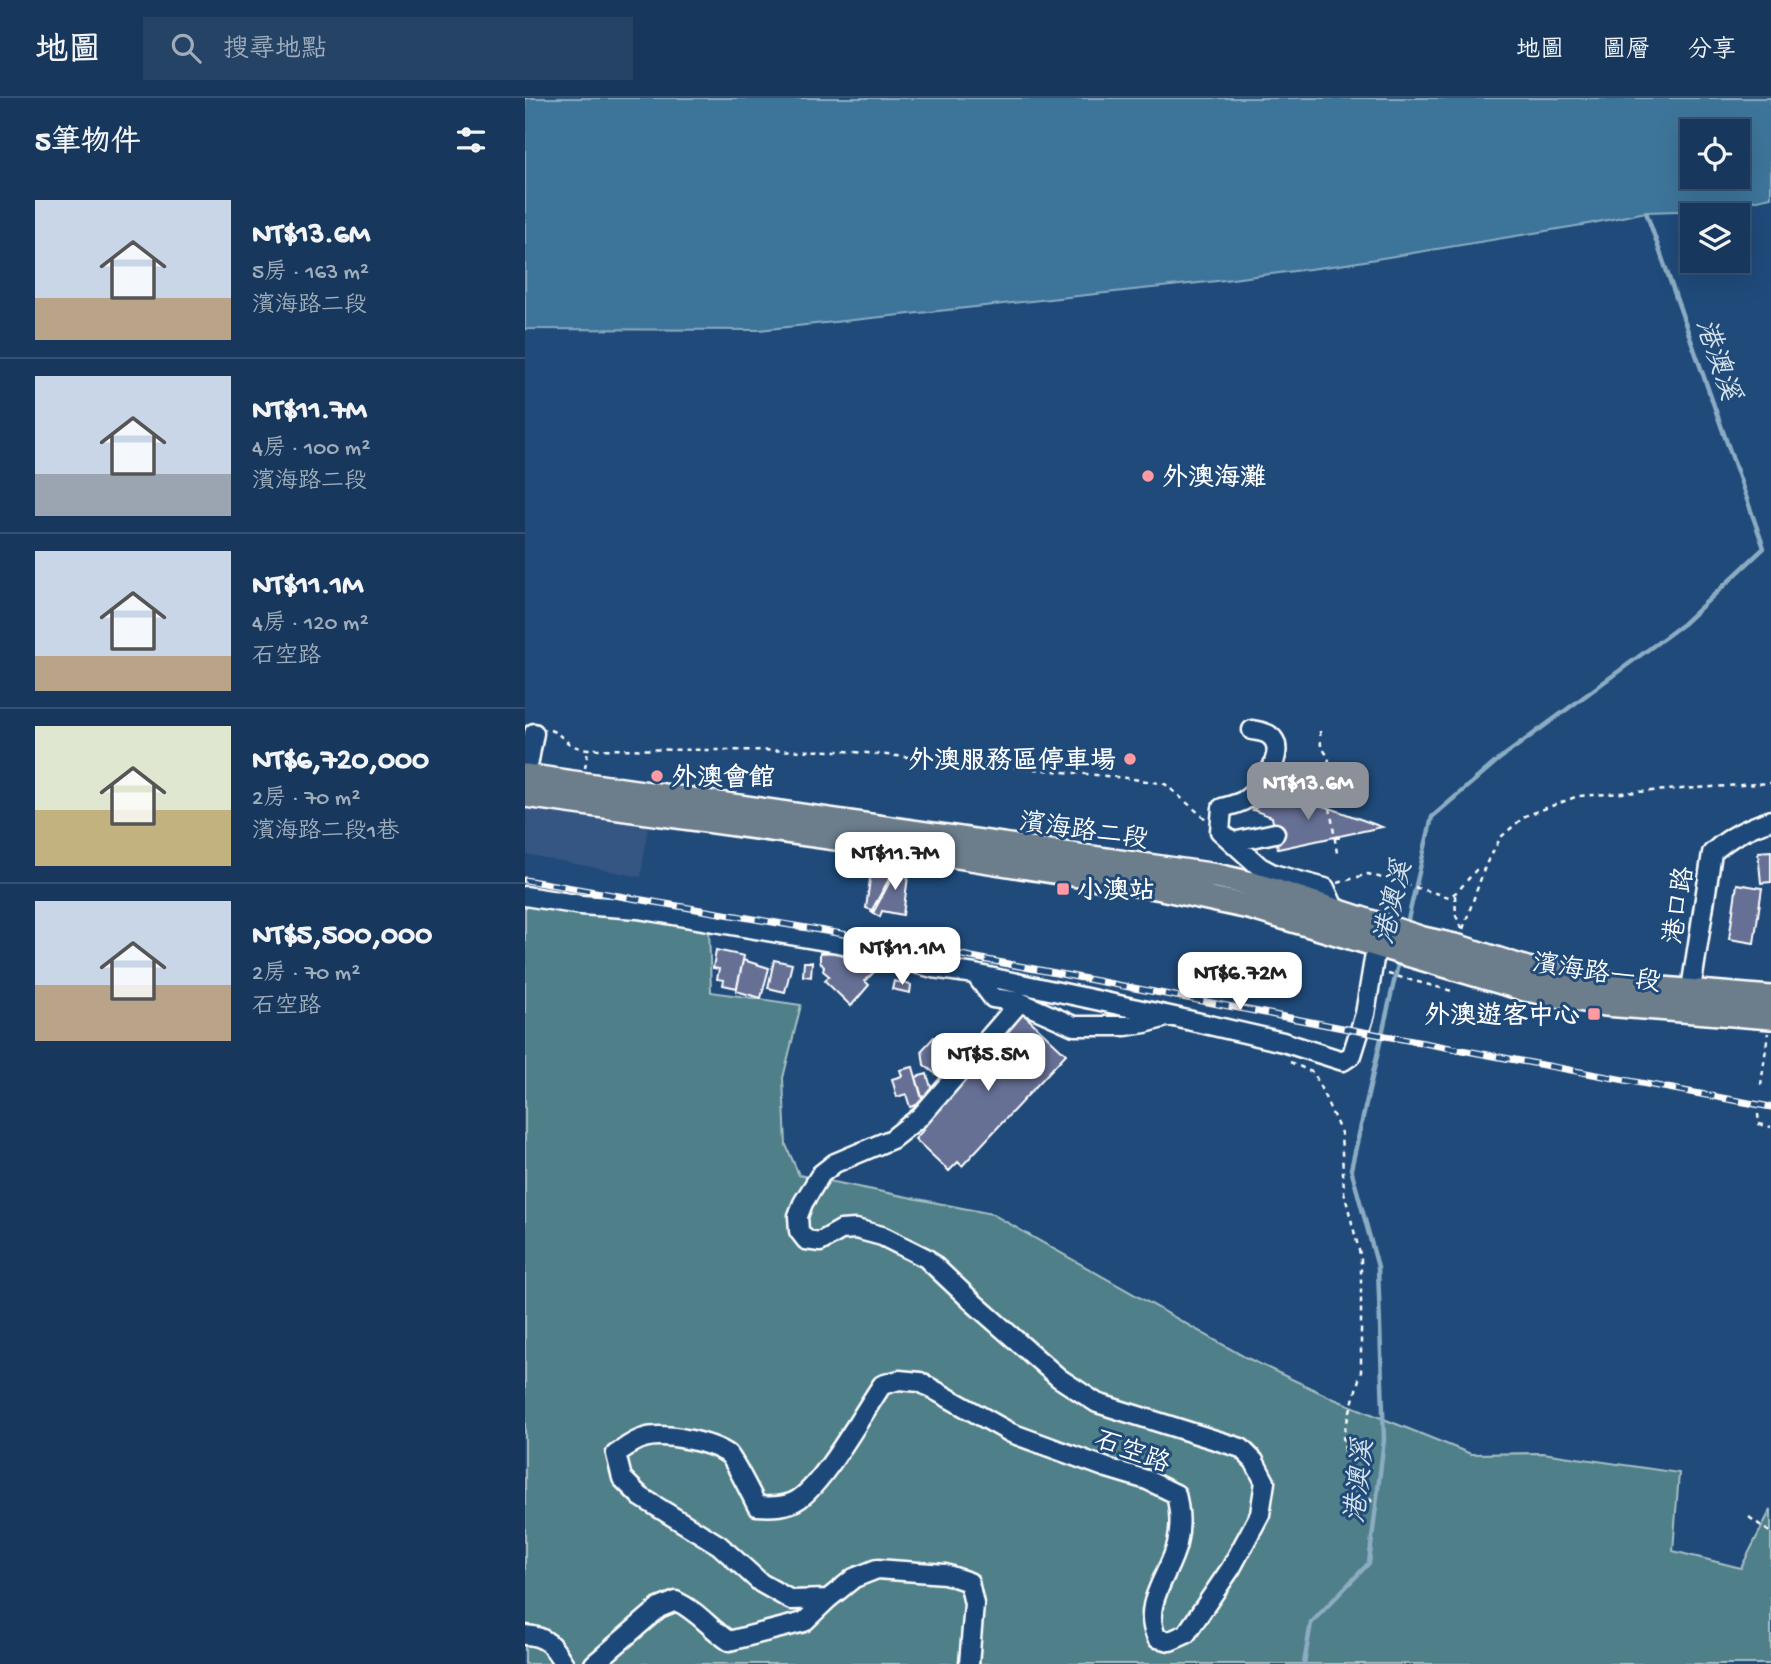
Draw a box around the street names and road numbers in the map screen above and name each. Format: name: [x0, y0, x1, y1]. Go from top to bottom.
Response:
street label: 濱海路二段: [1017, 807, 1150, 858]
street label: 港口路: [1658, 864, 1703, 947]
street label: 濱海路一段: [1530, 948, 1663, 1001]
street label: 石空路: [1090, 1424, 1174, 1482]

